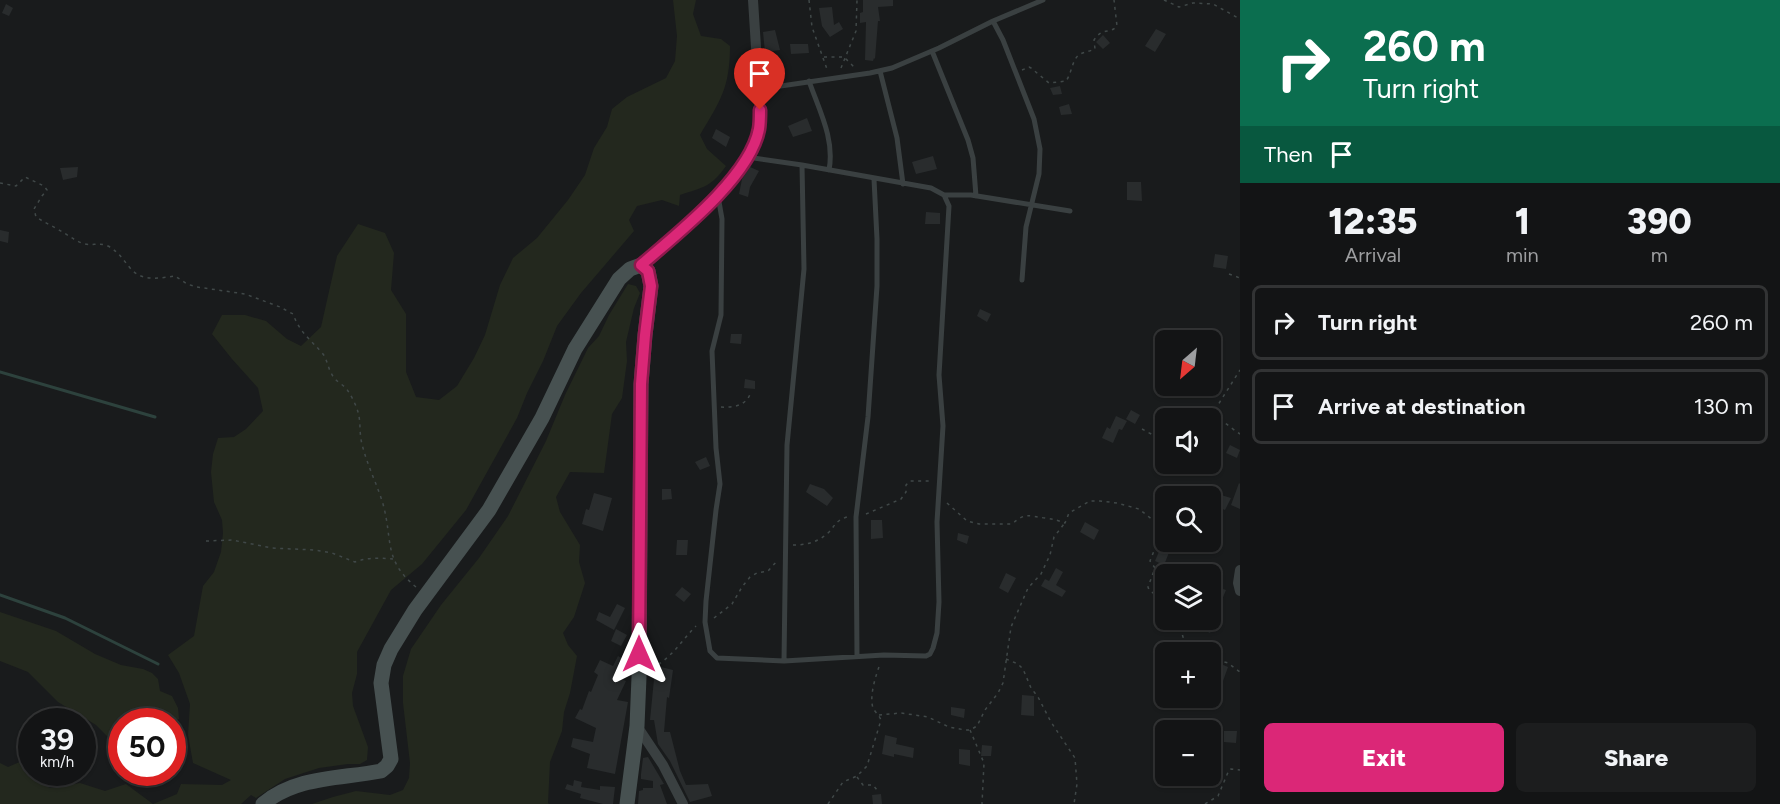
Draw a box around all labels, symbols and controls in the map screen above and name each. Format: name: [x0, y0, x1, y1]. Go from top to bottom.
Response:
text: 260 m: [1363, 21, 1486, 72]
icon: right: [1264, 24, 1342, 102]
pin: [734, 48, 785, 110]
icon: arrive: [743, 57, 776, 90]
text: Turn right: [1363, 72, 1479, 105]
icon: arrive: [1325, 138, 1358, 171]
text: Then: [1264, 141, 1313, 168]
text: 12:35: [1328, 200, 1418, 243]
text: 1: [1515, 200, 1530, 243]
text: 390: [1627, 200, 1692, 243]
text: Arrival: [1345, 243, 1401, 267]
text: min: [1506, 243, 1539, 267]
text: m: [1651, 243, 1668, 267]
icon: right: [1267, 306, 1300, 339]
text: Turn right: [1318, 309, 1417, 336]
text: 260 m: [1690, 309, 1753, 336]
north arrow: [1155, 330, 1221, 396]
map controls: [1155, 330, 1221, 786]
icon: arrive: [1267, 390, 1300, 423]
text: Arrive at destination: [1318, 393, 1526, 420]
text: 130 m: [1694, 393, 1753, 420]
button: sound: [1155, 408, 1221, 474]
button: search: [1155, 486, 1221, 552]
button: layers: [1155, 564, 1221, 630]
position arrow: [607, 622, 671, 686]
button: +: [1155, 642, 1221, 708]
speed limit sign: 50: [108, 708, 186, 786]
button: −: [1155, 720, 1221, 786]
text: 39: [40, 721, 74, 758]
button: Exit: [1264, 723, 1504, 792]
button: Share: [1516, 723, 1756, 792]
text: km/h: [40, 753, 74, 771]

